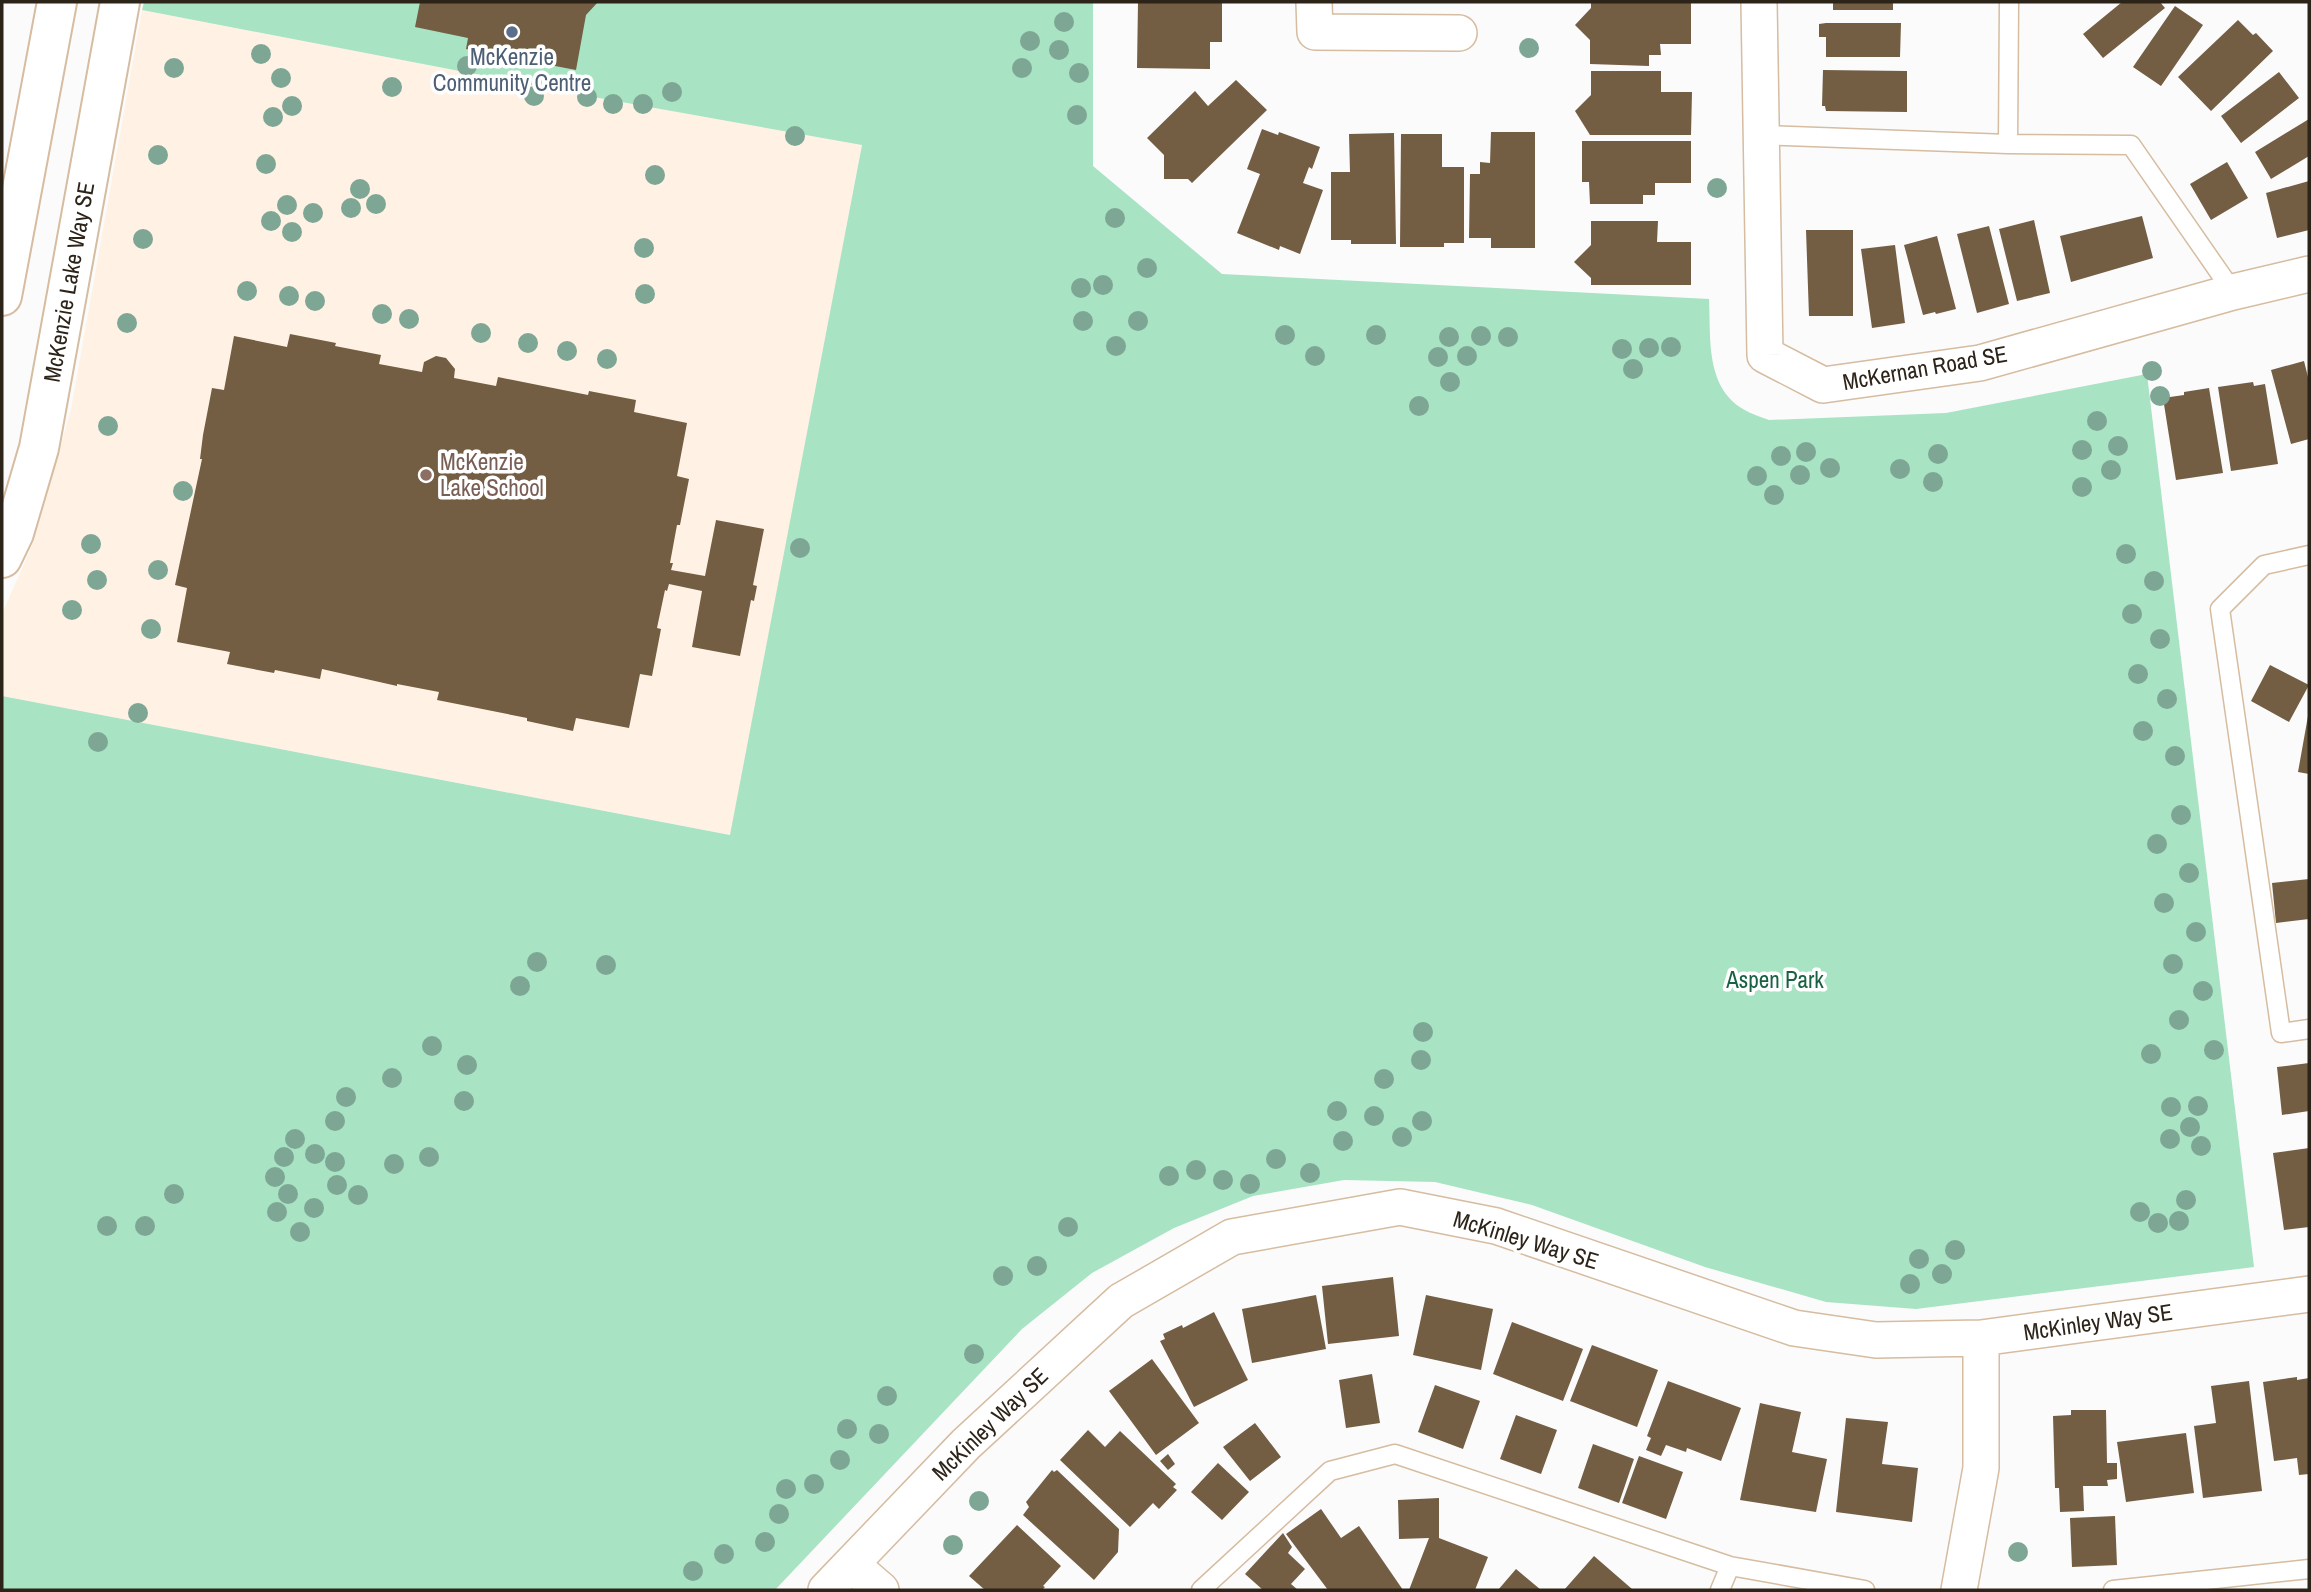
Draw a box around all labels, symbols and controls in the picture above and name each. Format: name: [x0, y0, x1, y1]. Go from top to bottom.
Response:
marker: McKenzie Community Centre: [504, 24, 520, 40]
place label: McKenzie Community Centre: [433, 41, 591, 98]
street label: McKenzie Lake Way SE: [36, 179, 101, 384]
street label: McKernan Road SE: [1840, 338, 2010, 397]
place label: McKenzie Lake School: [440, 446, 544, 503]
marker: McKenzie Lake School: [418, 467, 434, 483]
park label: Aspen Park: [1725, 964, 1824, 995]
street label: McKinley Way SE: [1450, 1203, 1603, 1276]
street label: McKinley Way SE: [2021, 1296, 2174, 1347]
street label: McKinley Way SE: [925, 1360, 1054, 1487]

